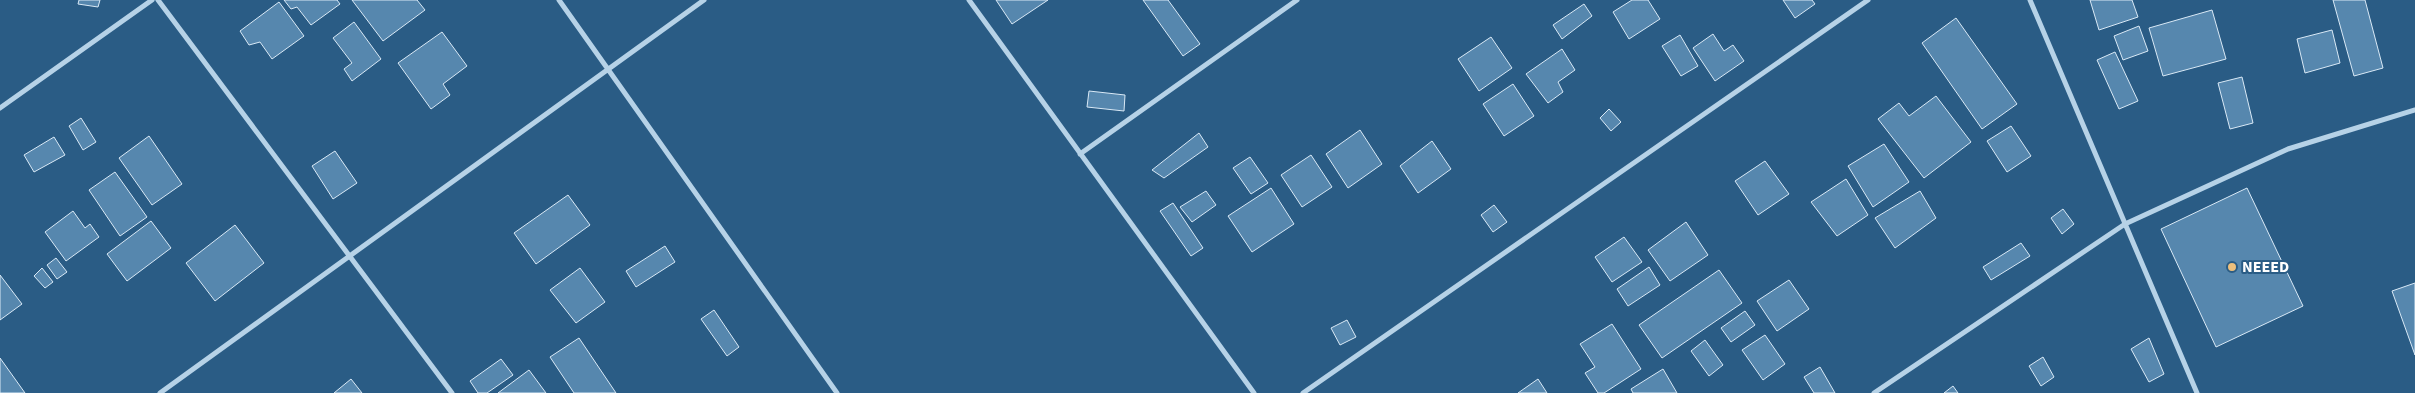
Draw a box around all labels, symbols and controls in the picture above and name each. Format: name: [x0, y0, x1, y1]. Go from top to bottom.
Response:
place label: NEEED: [2242, 256, 2289, 278]
marker: NEEED: [2226, 261, 2238, 273]

